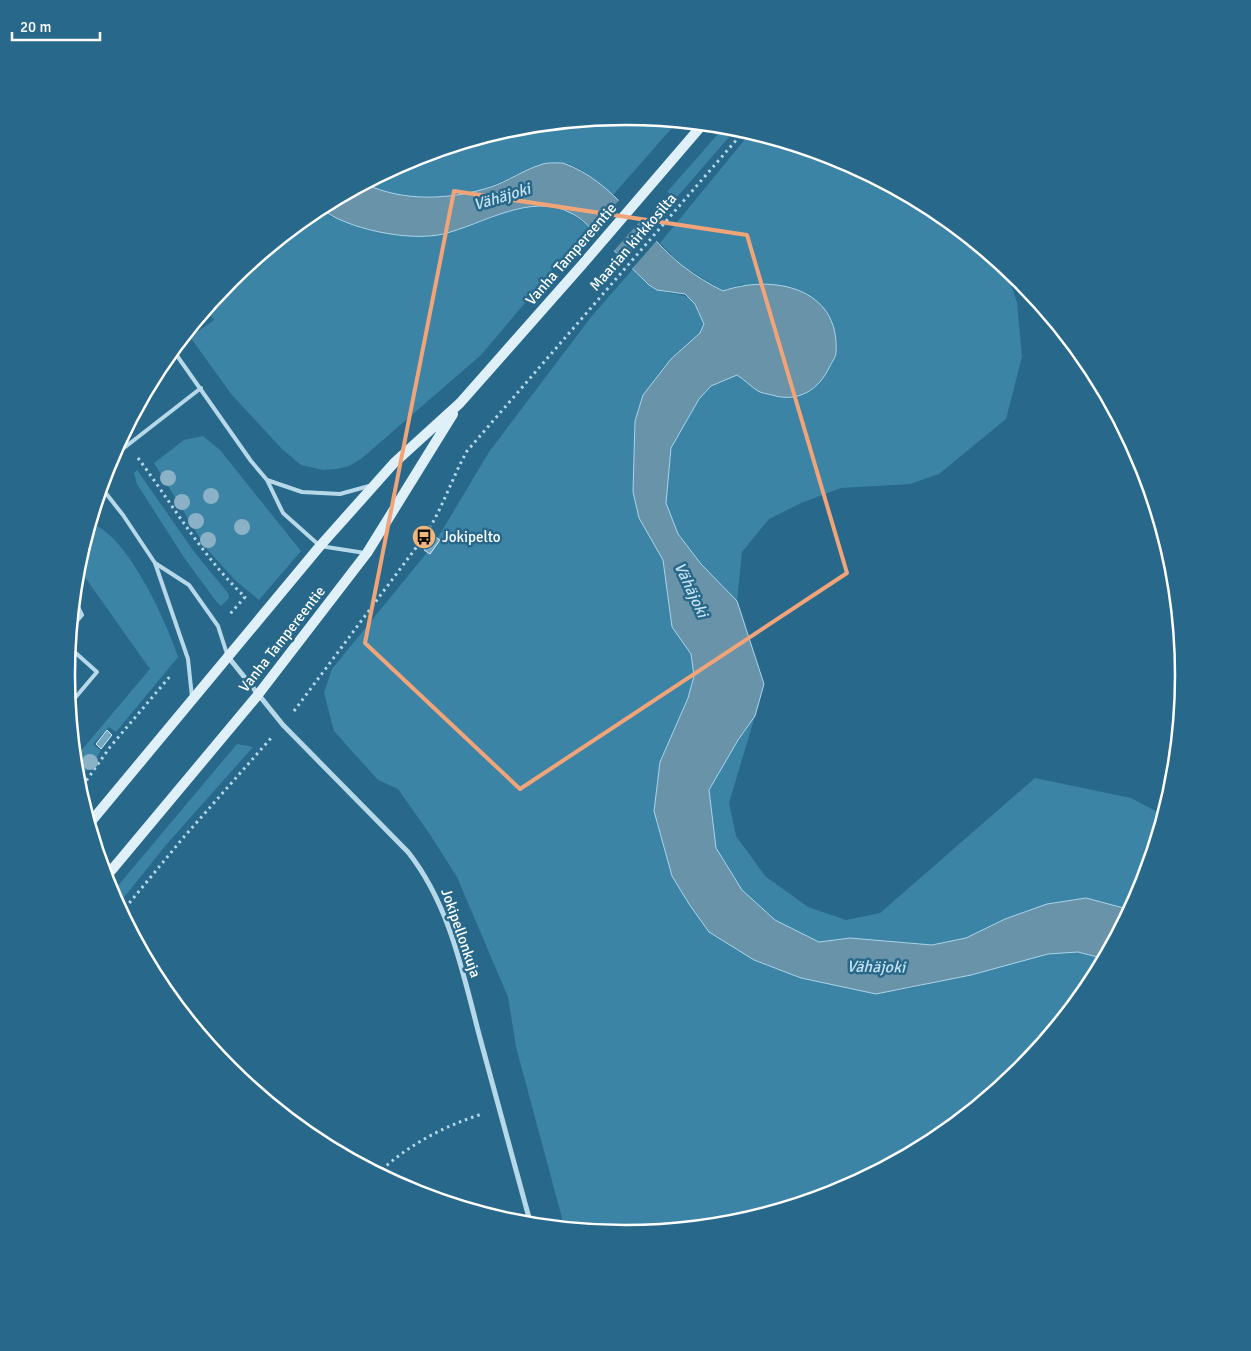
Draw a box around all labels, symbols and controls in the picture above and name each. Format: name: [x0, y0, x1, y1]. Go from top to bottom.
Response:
scale bar: [12, 10, 100, 42]
text: 20 m: [20, 18, 51, 36]
water label: Vähäjoki: [471, 178, 535, 215]
street label: Maarian kirkkosilta: [586, 189, 680, 295]
street label: Vanha Tampereentie: [522, 199, 620, 309]
bus stop icon: Jokipelto: [411, 524, 437, 550]
place label: Jokipelto: [442, 528, 501, 546]
water label: Vähäjoki: [670, 559, 713, 622]
street label: Vanha Tampereentie: [235, 582, 329, 696]
street label: Jokipellonkuja: [437, 886, 485, 980]
water label: Vähäjoki: [847, 956, 907, 978]

